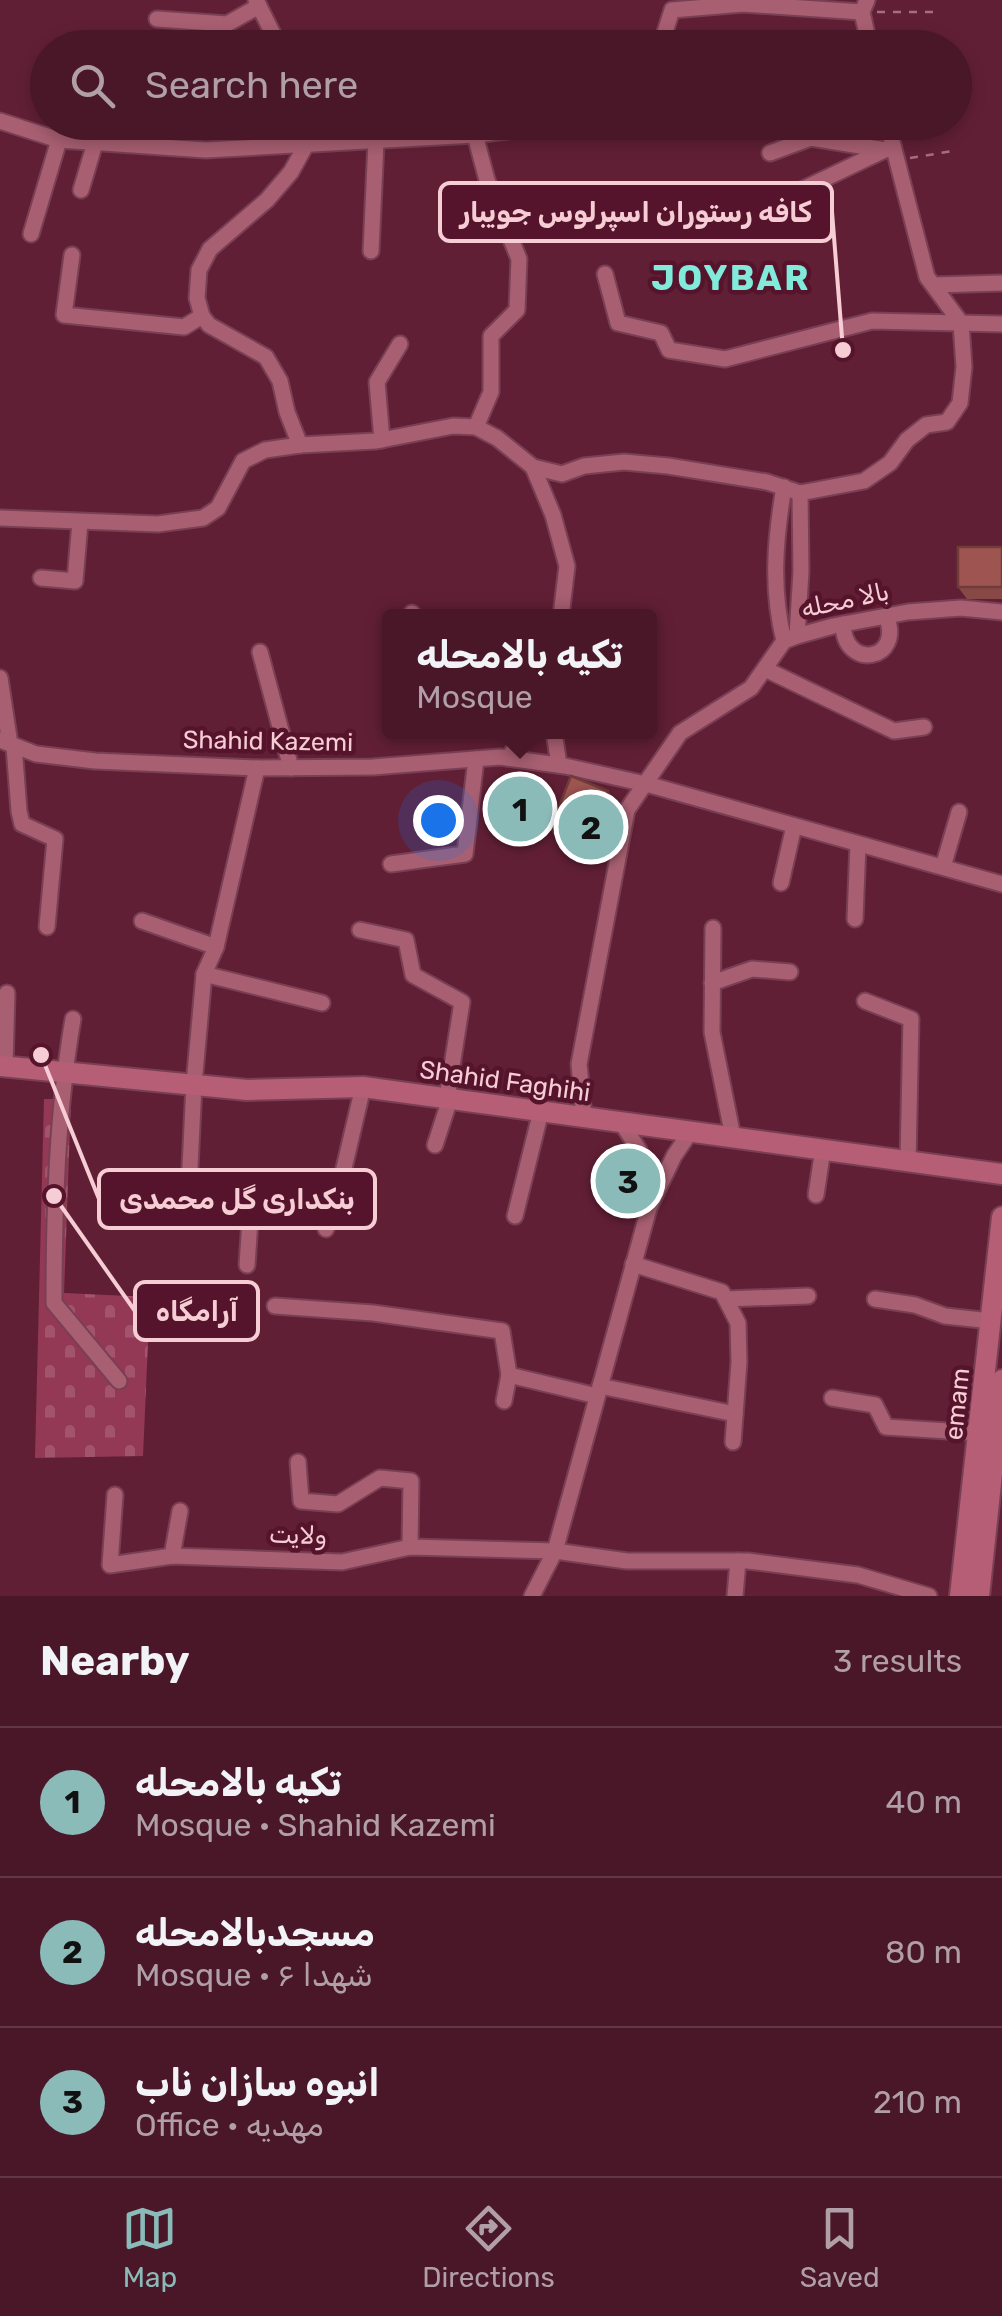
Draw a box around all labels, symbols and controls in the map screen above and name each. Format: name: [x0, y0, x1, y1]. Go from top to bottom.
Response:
search box: [30, 30, 972, 140]
icon: search: [65, 58, 120, 113]
text: Search here: [145, 62, 358, 108]
callout: کافه رستوران اسپرلوس جویبار: [440, 183, 832, 241]
text: کافه رستوران اسپرلوس جویبار: [458, 196, 812, 232]
district label: JOYBAR: [651, 257, 811, 299]
street label: بالا محله: [799, 577, 891, 623]
popup: [382, 609, 657, 739]
text: تکیه بالامحله: [416, 632, 623, 678]
text: Mosque: [416, 678, 533, 716]
street label: Shahid Kazemi: [183, 725, 353, 757]
pin: 1: [488, 772, 552, 846]
pin: 2: [558, 790, 624, 864]
your location: [413, 795, 464, 846]
street label: Shahid Faghihi: [418, 1055, 592, 1107]
pin: 3: [596, 1144, 660, 1218]
callout: بنکداری گل محمدی: [99, 1170, 375, 1228]
text: بنکداری گل محمدی: [119, 1183, 355, 1216]
callout: آرامگاه: [135, 1282, 258, 1340]
text: آرامگاه: [156, 1295, 238, 1328]
street label: emam: [939, 1367, 975, 1441]
street label: ولایت: [268, 1519, 328, 1551]
text: Nearby: [40, 1636, 190, 1686]
text: 3 results: [833, 1642, 962, 1680]
text: تکیه بالامحله: [135, 1760, 342, 1806]
text: 1: [65, 1783, 80, 1821]
text: 40 m: [886, 1783, 962, 1821]
text: Mosque · Shahid Kazemi: [135, 1806, 496, 1844]
text: مسجدبالامحله: [135, 1910, 375, 1956]
text: 2: [62, 1933, 83, 1971]
text: 80 m: [885, 1933, 962, 1971]
text: Mosque · شهدا ۶: [135, 1956, 373, 1994]
text: انبوه سازان ناب: [135, 2060, 380, 2106]
text: 3: [62, 2083, 83, 2121]
text: 210 m: [873, 2083, 962, 2121]
text: Office · مهدیه: [135, 2106, 324, 2144]
tab: Map: [122, 2201, 177, 2294]
tab: Directions: [422, 2201, 555, 2294]
tab: Saved: [800, 2201, 880, 2294]

